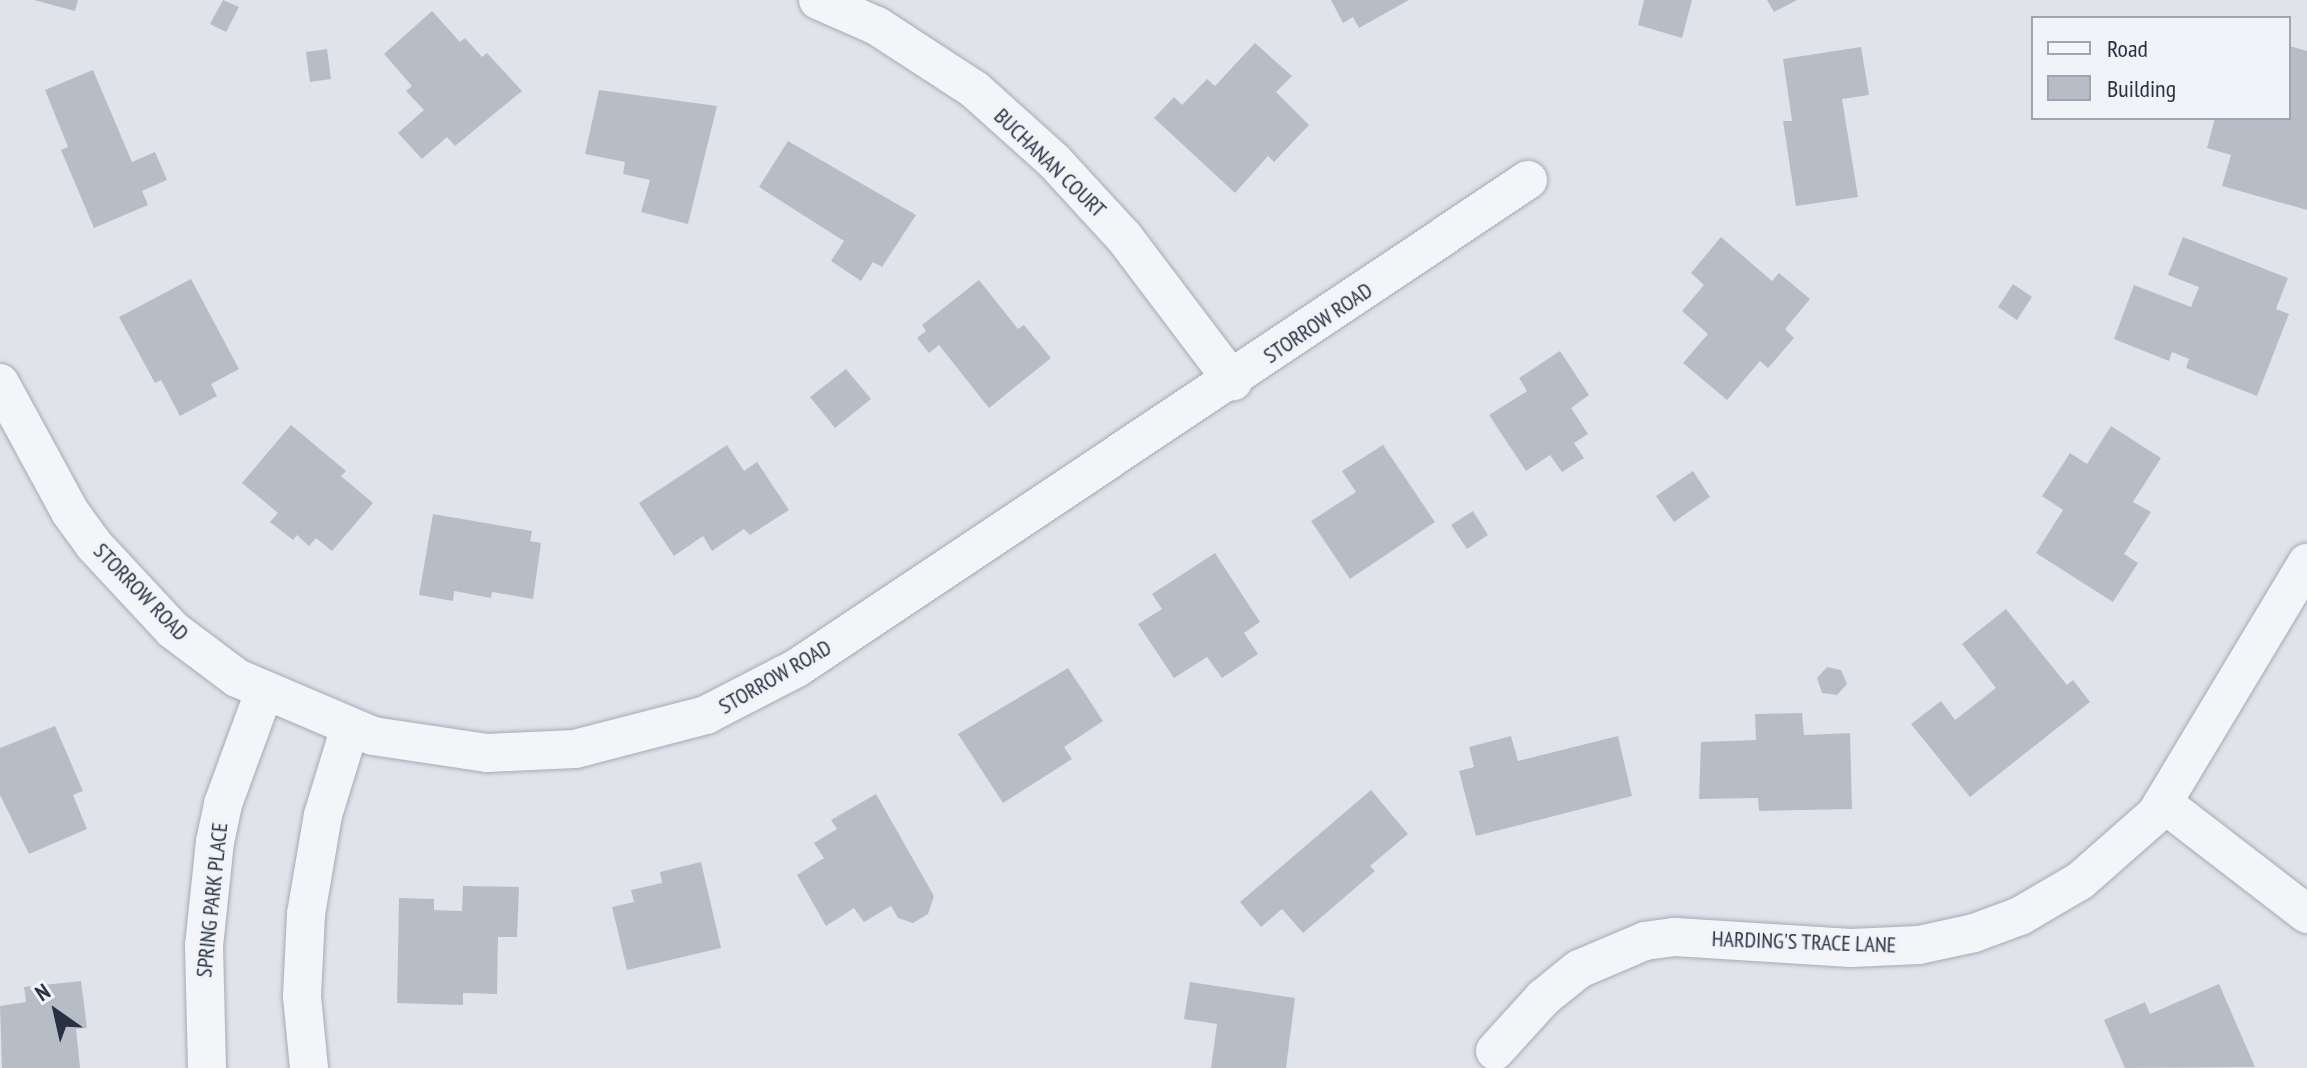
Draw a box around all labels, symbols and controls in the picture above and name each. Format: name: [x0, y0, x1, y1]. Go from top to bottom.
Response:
legend: [2031, 16, 2291, 120]
text: Road: [2107, 33, 2148, 64]
text: Building: [2107, 73, 2176, 104]
street label: BUCHANAN COURT: [989, 103, 1111, 223]
street label: STORROW ROAD: [1259, 277, 1377, 369]
street label: STORROW ROAD: [88, 538, 194, 646]
street label: STORROW ROAD: [714, 634, 836, 720]
street label: SPRING PARK PLACE: [191, 821, 233, 979]
street label: HARDING'S TRACE LANE: [1711, 926, 1897, 958]
north arrow: [16, 972, 96, 1052]
text: N: [30, 977, 55, 1007]

